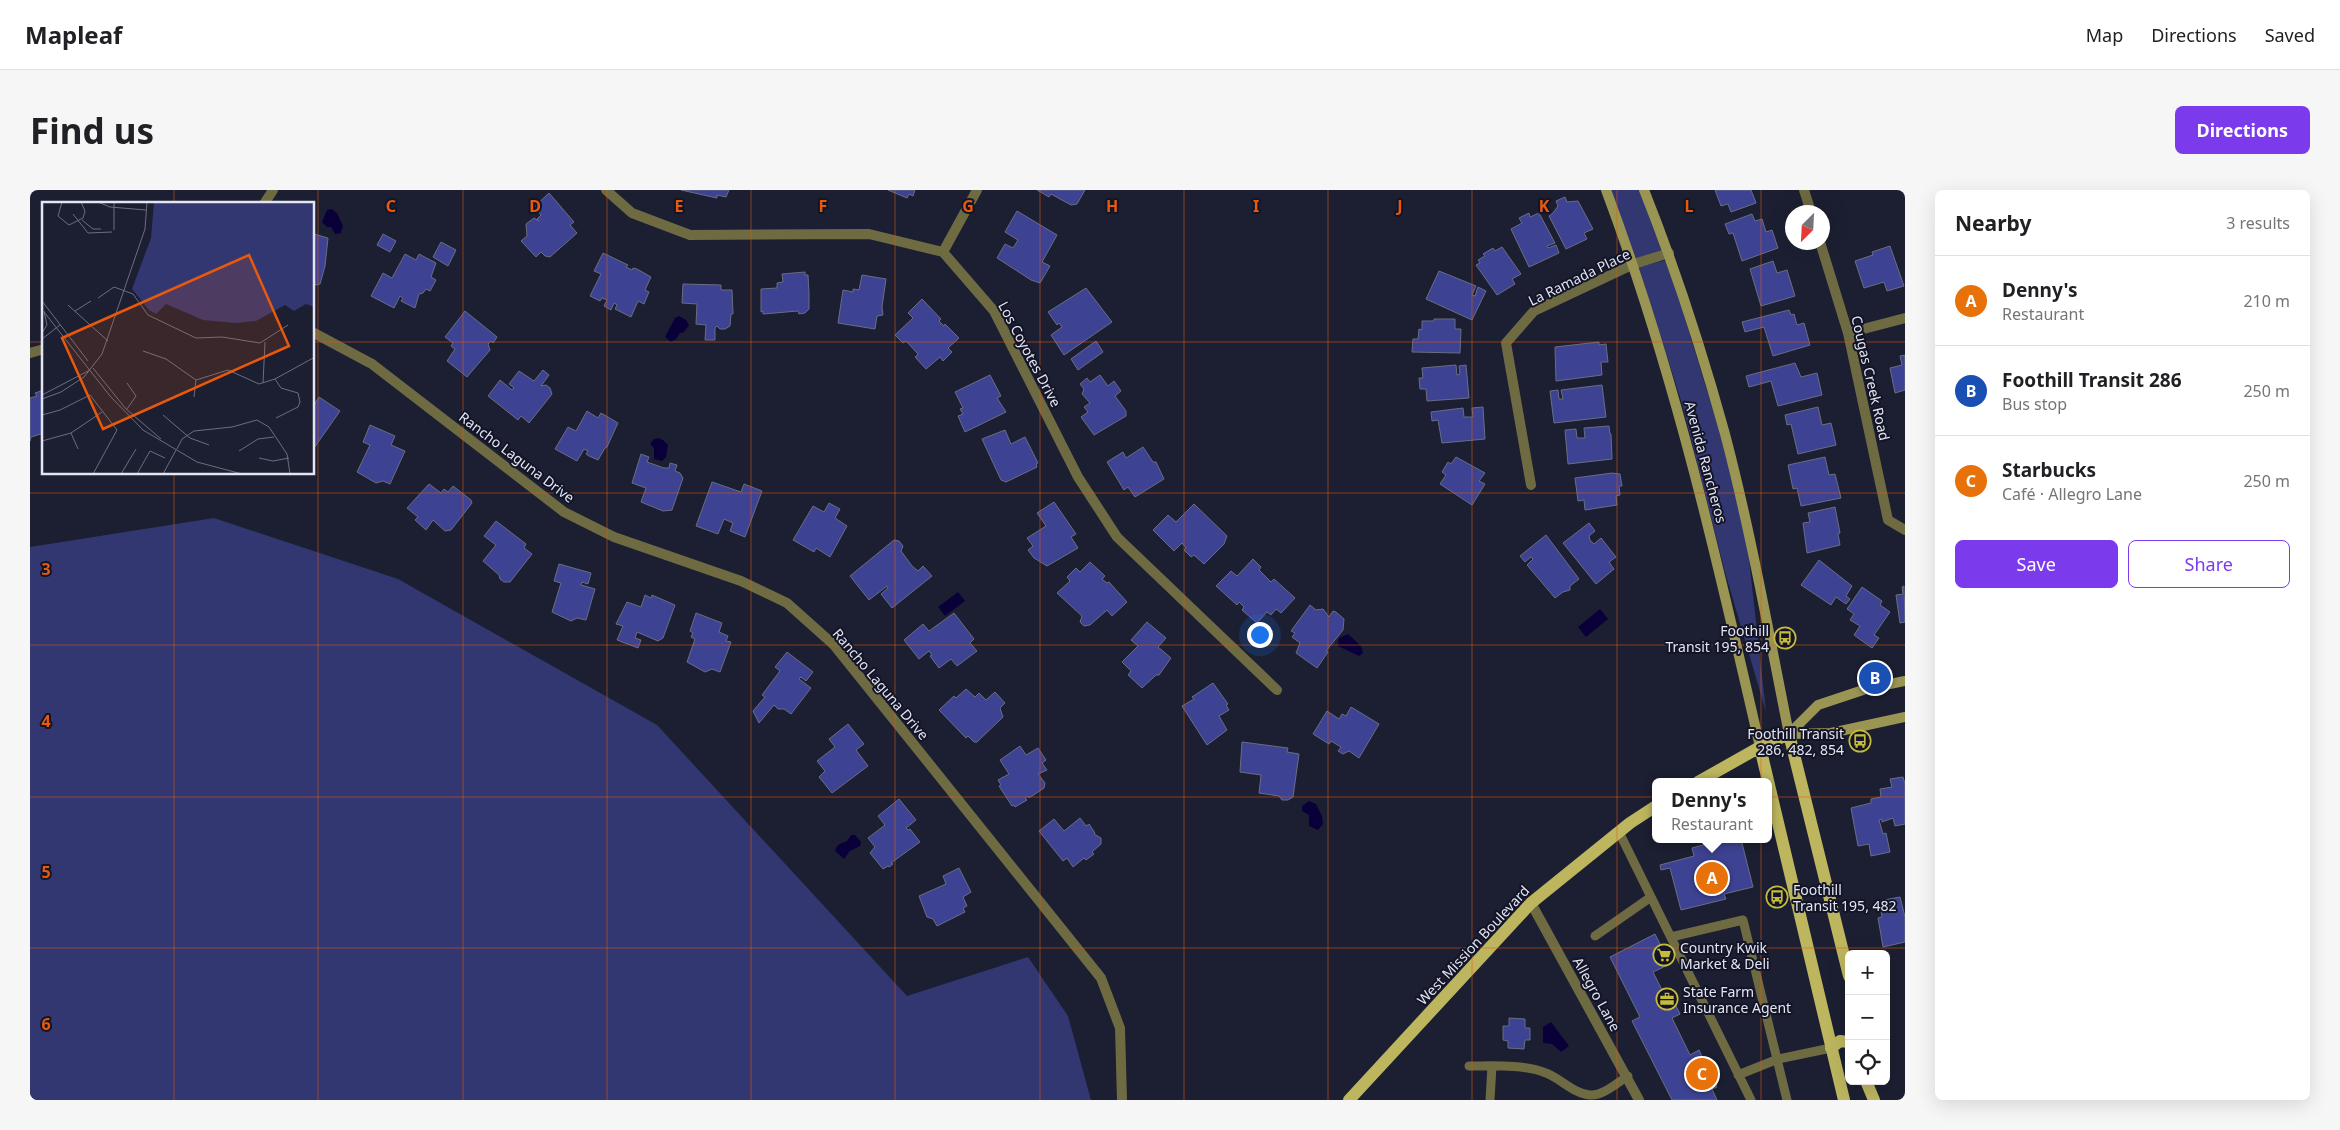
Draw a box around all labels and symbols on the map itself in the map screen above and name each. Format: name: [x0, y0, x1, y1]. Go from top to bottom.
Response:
text: C: [386, 195, 396, 217]
text: D: [529, 195, 541, 217]
text: E: [675, 195, 684, 217]
text: F: [819, 195, 827, 217]
text: G: [962, 195, 974, 217]
text: H: [1106, 195, 1118, 217]
text: I: [1253, 195, 1259, 217]
text: J: [1395, 195, 1403, 217]
text: K: [1539, 195, 1550, 217]
text: L: [1685, 195, 1694, 217]
inset map: [42, 202, 315, 475]
north arrow: [1785, 205, 1830, 250]
street label: La Ramada Place: [1525, 244, 1633, 310]
street label: Los Coyotes Drive: [994, 298, 1066, 410]
street label: Cougas Creek Road: [1847, 314, 1895, 442]
street label: Avenida Rancheros: [1681, 399, 1731, 525]
street label: Rancho Laguna Drive: [455, 407, 579, 507]
text: 3: [41, 558, 51, 580]
place label: Foothill Transit 195, 854: [1665, 621, 1769, 656]
your location: [1247, 622, 1273, 648]
street label: Rancho Laguna Drive: [829, 624, 933, 744]
bus stop icon: Foothill Transit 195, 854: [1773, 626, 1797, 650]
pin: B: [1859, 659, 1891, 697]
text: 4: [41, 710, 51, 732]
place label: Foothill Transit 286, 482, 854: [1747, 724, 1844, 759]
bus stop icon: Foothill Transit 286, 482, 854: [1848, 729, 1872, 753]
pin: A: [1696, 859, 1728, 897]
text: 5: [41, 861, 51, 883]
place label: Foothill Transit 195, 482: [1793, 880, 1897, 915]
street label: West Mission Boulevard: [1413, 881, 1533, 1009]
bus stop icon: Foothill Transit 195, 482: [1765, 885, 1789, 909]
place label: Country Kwik Market & Deli: [1680, 938, 1770, 973]
supermarket icon: Country Kwik Market & Deli: [1652, 943, 1676, 967]
street label: Allegro Lane: [1569, 954, 1625, 1035]
place label: State Farm Insurance Agent: [1683, 982, 1791, 1017]
office icon: State Farm Insurance Agent: [1655, 987, 1679, 1011]
text: 6: [41, 1013, 51, 1035]
pin: C: [1686, 1055, 1718, 1093]

